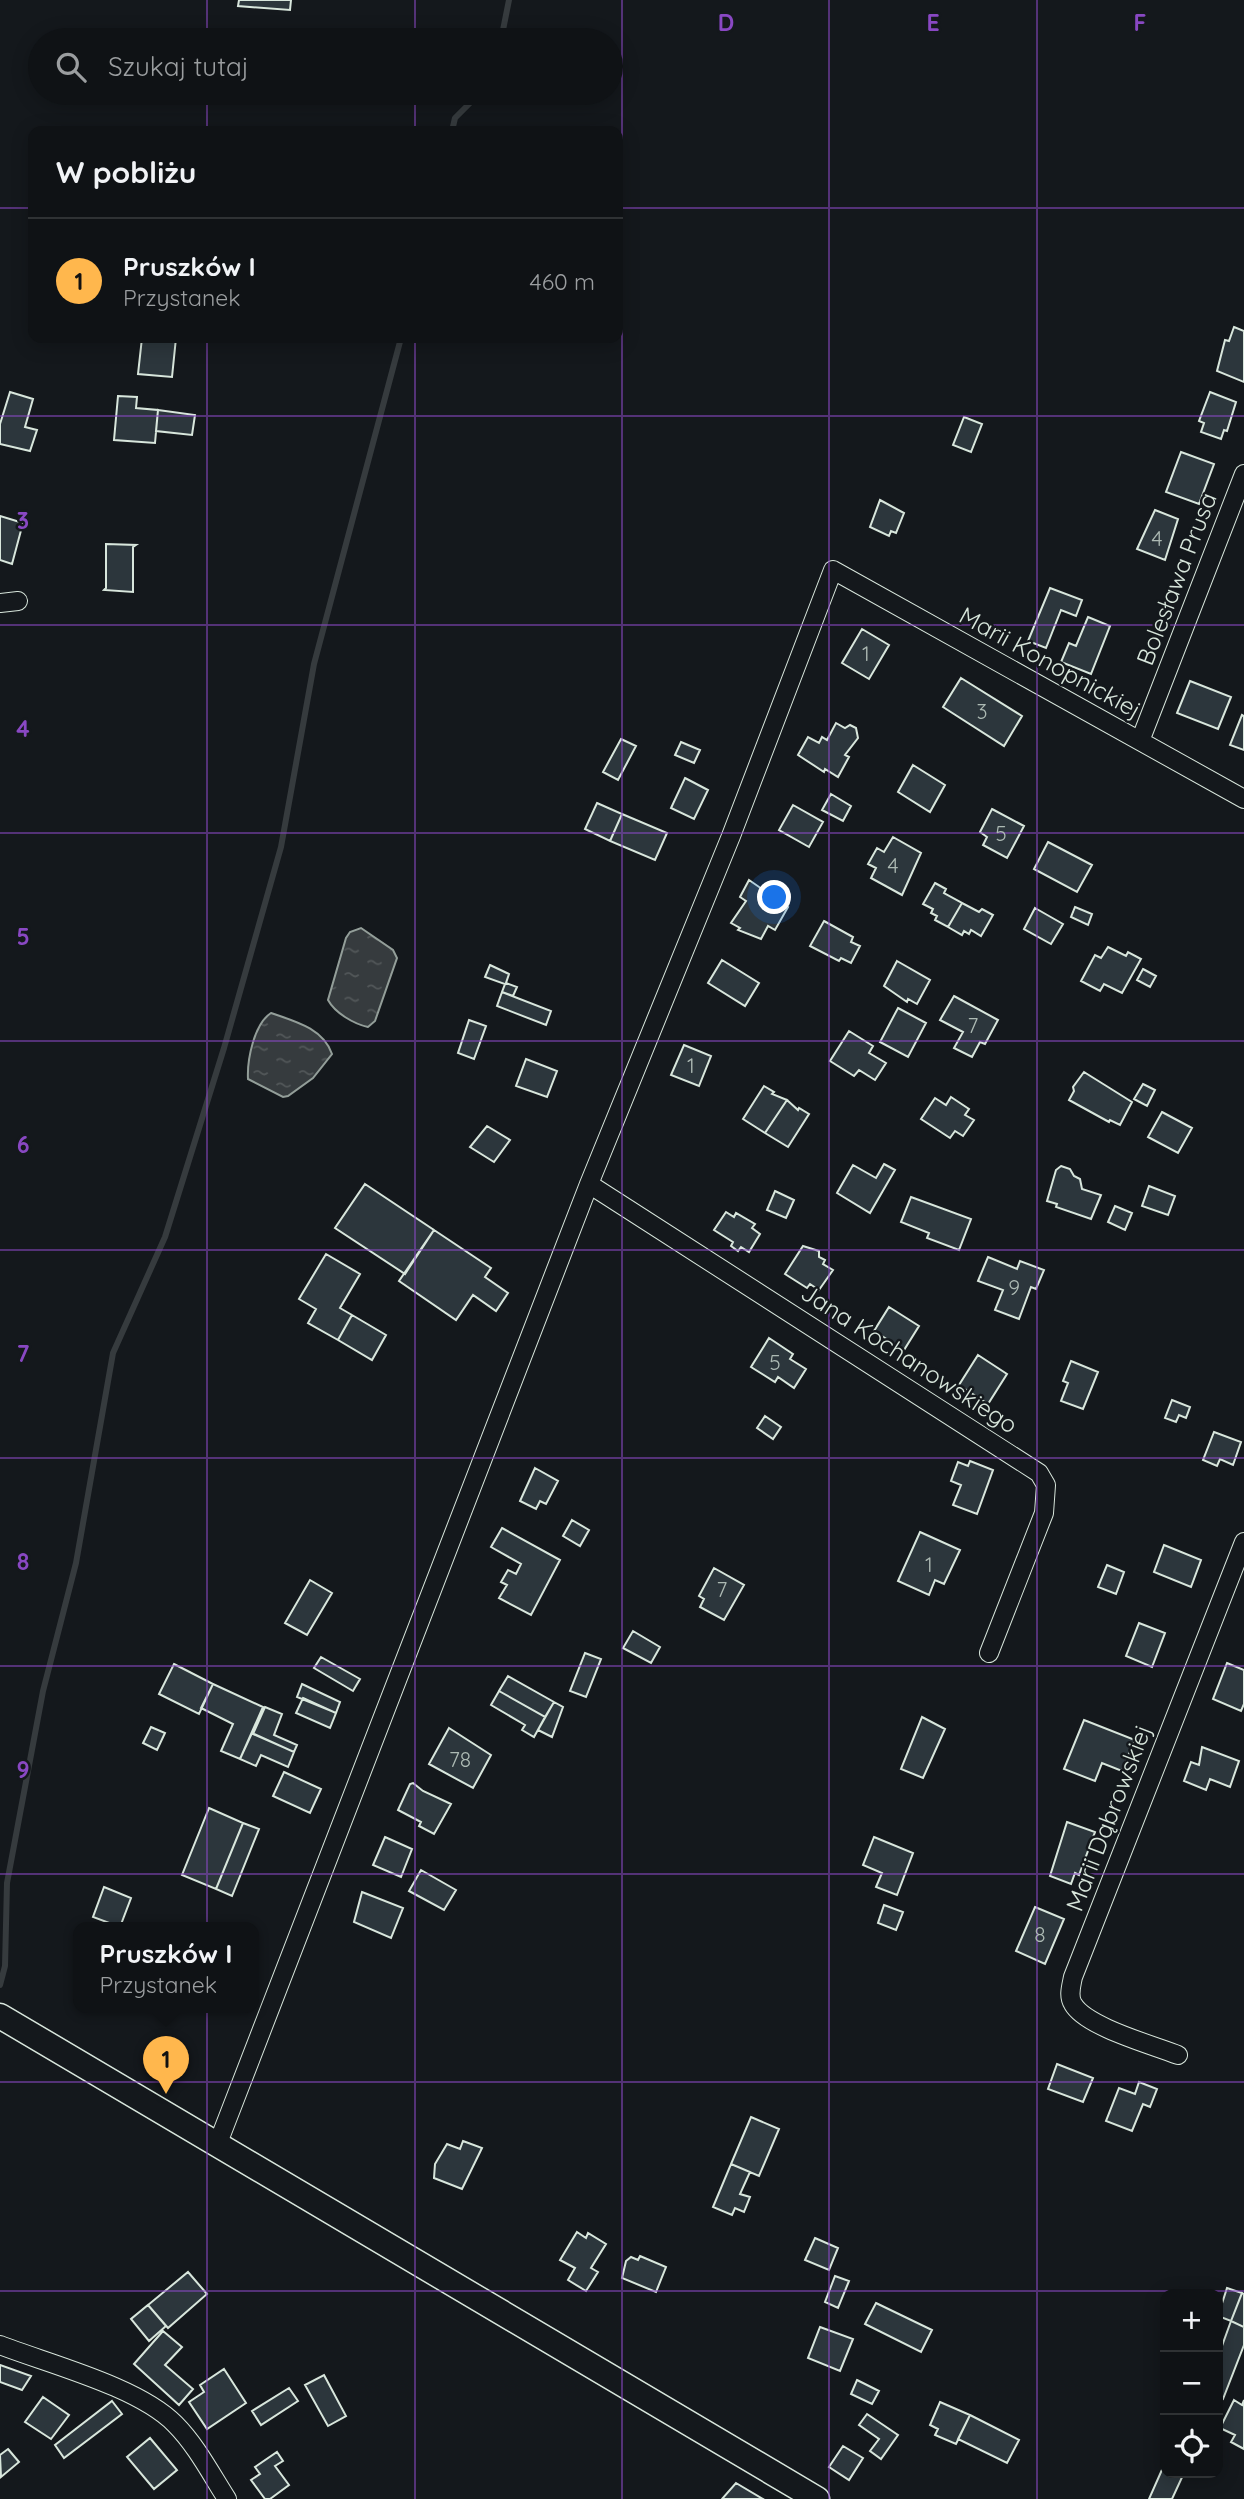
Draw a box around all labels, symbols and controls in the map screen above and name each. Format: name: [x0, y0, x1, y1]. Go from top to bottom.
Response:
text: D: [718, 8, 734, 37]
text: E: [926, 8, 940, 37]
text: F: [1134, 8, 1146, 37]
search box: [28, 28, 623, 105]
icon: search: [52, 48, 90, 86]
text: Szukaj tutaj: [108, 50, 249, 83]
text: W pobliżu: [56, 153, 196, 191]
text: Pruszków I: [123, 250, 256, 283]
text: 1: [75, 267, 83, 296]
text: 460 m: [530, 267, 595, 296]
text: Przystanek: [123, 283, 241, 312]
street label: Bolesława Prusa: [1129, 488, 1223, 669]
text: 3: [17, 506, 29, 535]
house number: 4: [1151, 525, 1163, 551]
street label: Marii Konopnickiej: [954, 600, 1147, 724]
house number: 1: [862, 640, 870, 666]
house number: 3: [976, 698, 988, 724]
text: 4: [16, 714, 30, 743]
house number: 5: [995, 820, 1007, 846]
house number: 4: [887, 852, 899, 878]
your location: [757, 880, 791, 914]
text: 5: [16, 922, 30, 951]
house number: 7: [968, 1012, 979, 1038]
house number: 1: [687, 1052, 695, 1078]
text: 6: [17, 1130, 29, 1159]
house number: 9: [1008, 1274, 1020, 1300]
street label: Jana Kochanowskiego: [796, 1277, 1023, 1439]
text: 7: [17, 1339, 30, 1368]
house number: 5: [769, 1349, 781, 1375]
text: 8: [17, 1547, 29, 1576]
house number: 1: [925, 1551, 933, 1577]
house number: 7: [717, 1576, 728, 1602]
street label: Marii Dąbrowskiej: [1059, 1720, 1157, 1915]
house number: 78: [449, 1746, 471, 1772]
text: 9: [16, 1755, 30, 1784]
house number: 8: [1034, 1921, 1046, 1947]
popup: [73, 1922, 259, 2013]
text: Pruszków I: [100, 1937, 232, 1970]
text: Przystanek: [100, 1970, 217, 1999]
pin: 1: [143, 2036, 189, 2094]
map controls: [1160, 2289, 1223, 2478]
button: +: [1160, 2289, 1223, 2352]
button: −: [1160, 2352, 1223, 2415]
button: locate: [1160, 2415, 1223, 2478]

